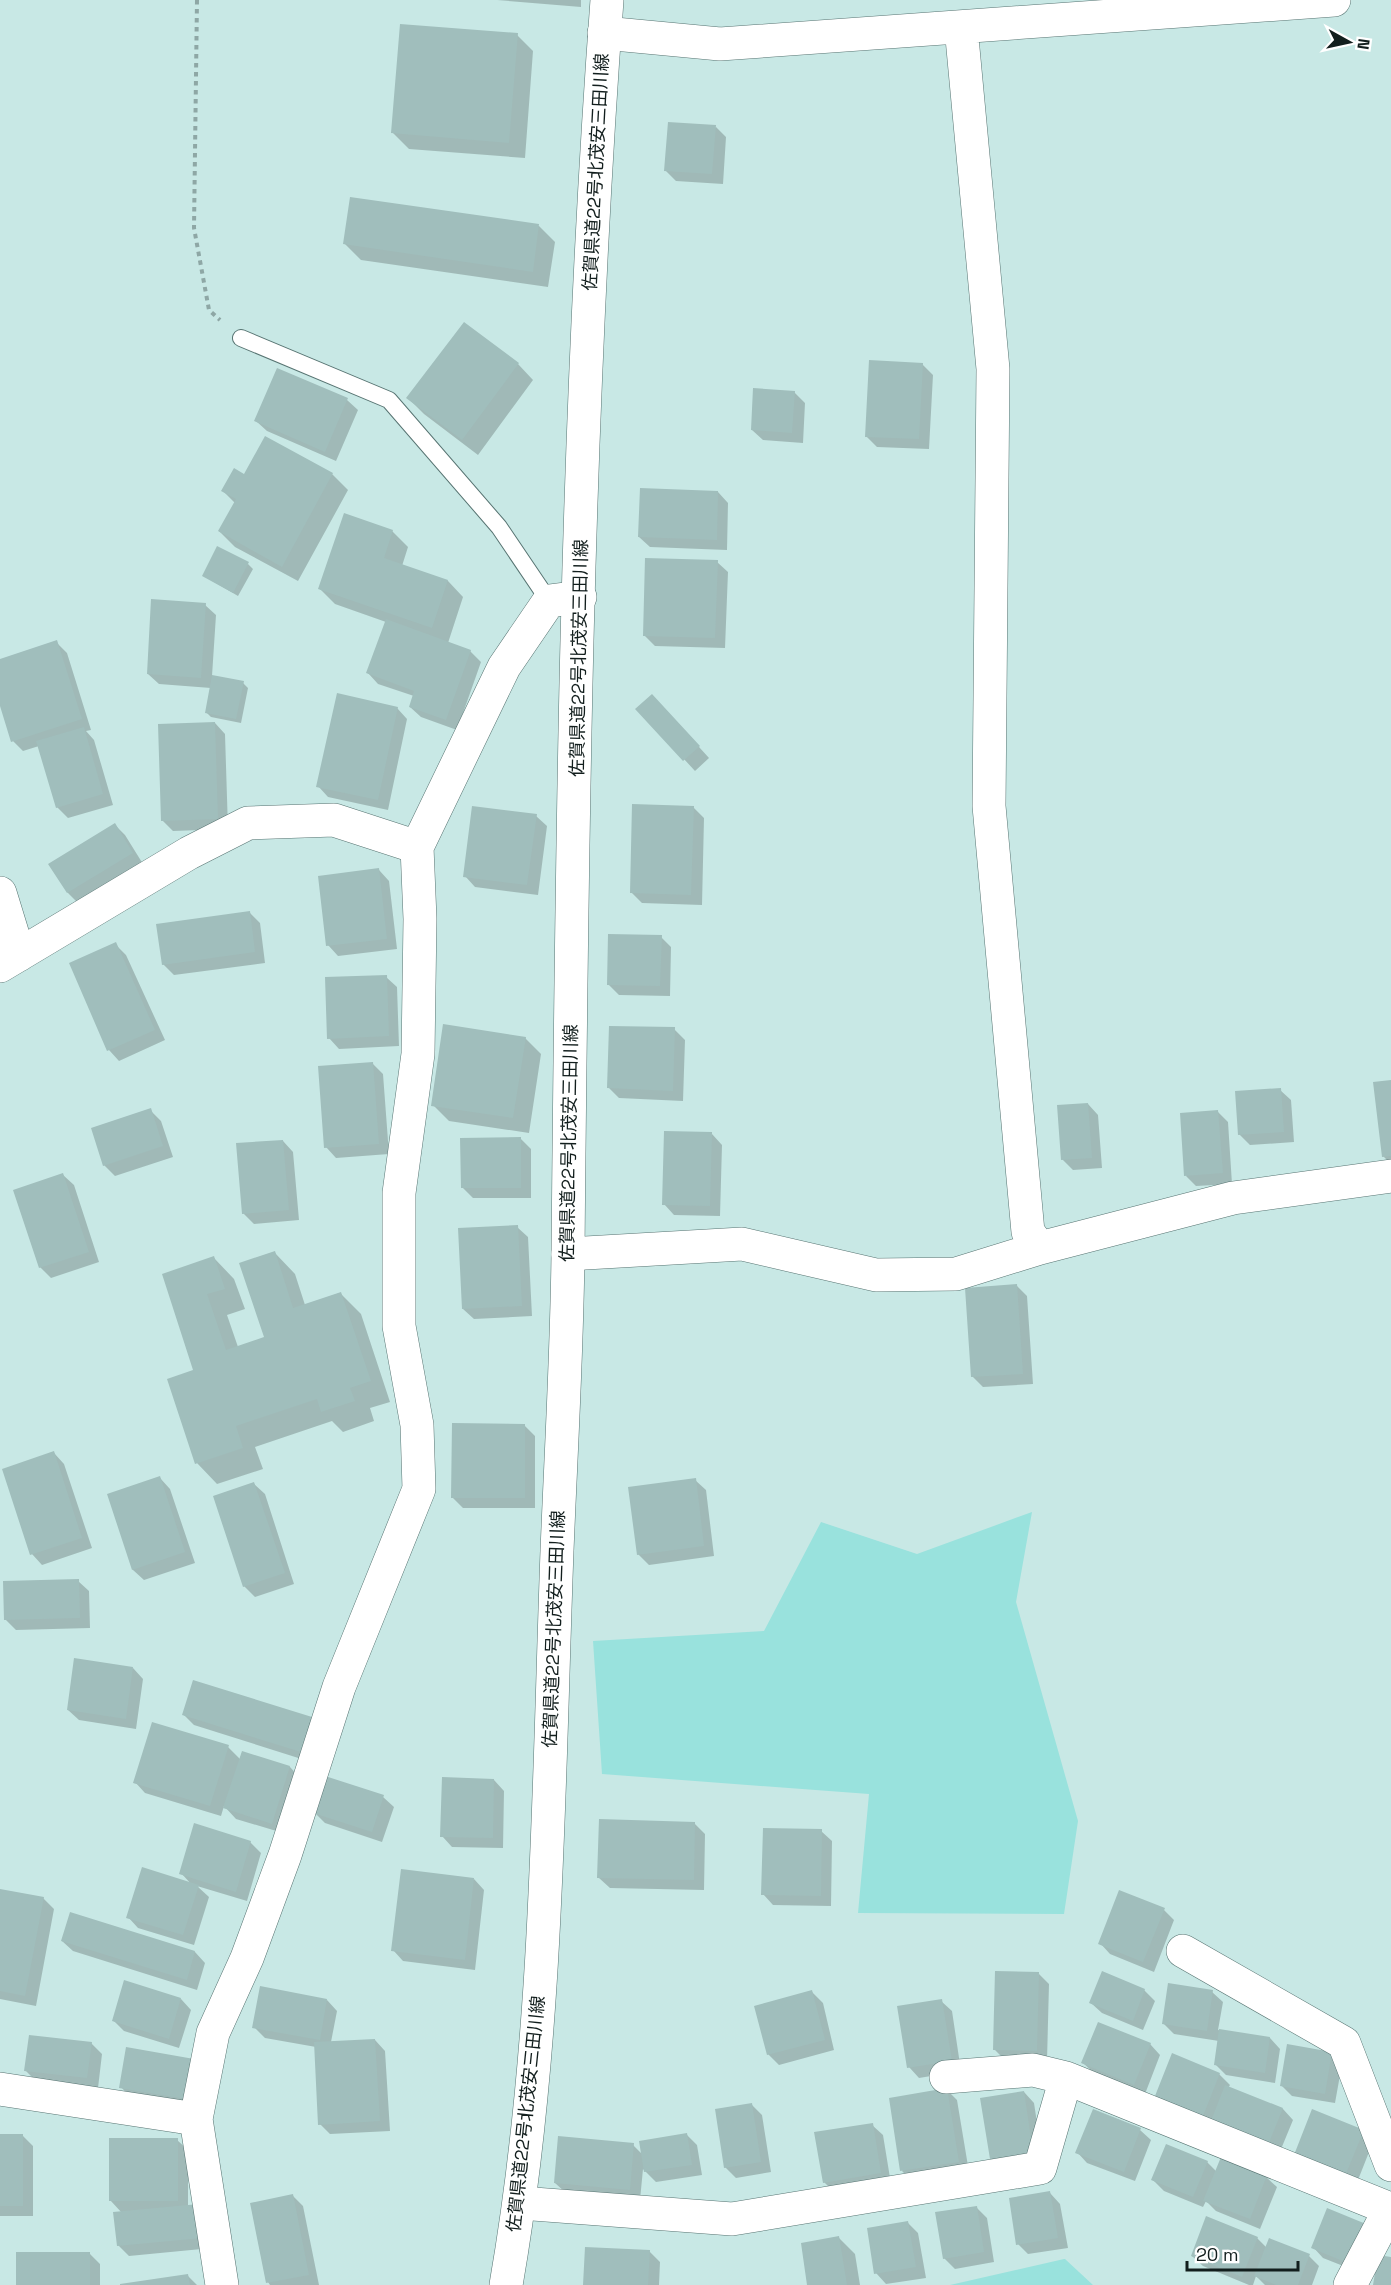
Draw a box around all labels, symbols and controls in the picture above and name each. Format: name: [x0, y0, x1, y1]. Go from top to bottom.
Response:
north arrow: [1319, 12, 1379, 72]
text: N: [1352, 37, 1375, 51]
street label: 佐賀県道22号北茂安三田川線: [578, 53, 613, 291]
street label: 佐賀県道22号北茂安三田川線: [565, 539, 592, 777]
street label: 佐賀県道22号北茂安三田川線: [555, 1024, 582, 1262]
street label: 佐賀県道22号北茂安三田川線: [538, 1510, 569, 1748]
street label: 佐賀県道22号北茂安三田川線: [502, 1995, 549, 2233]
scale bar: [1187, 2234, 1298, 2272]
text: 20 m: [1196, 2243, 1239, 2266]

